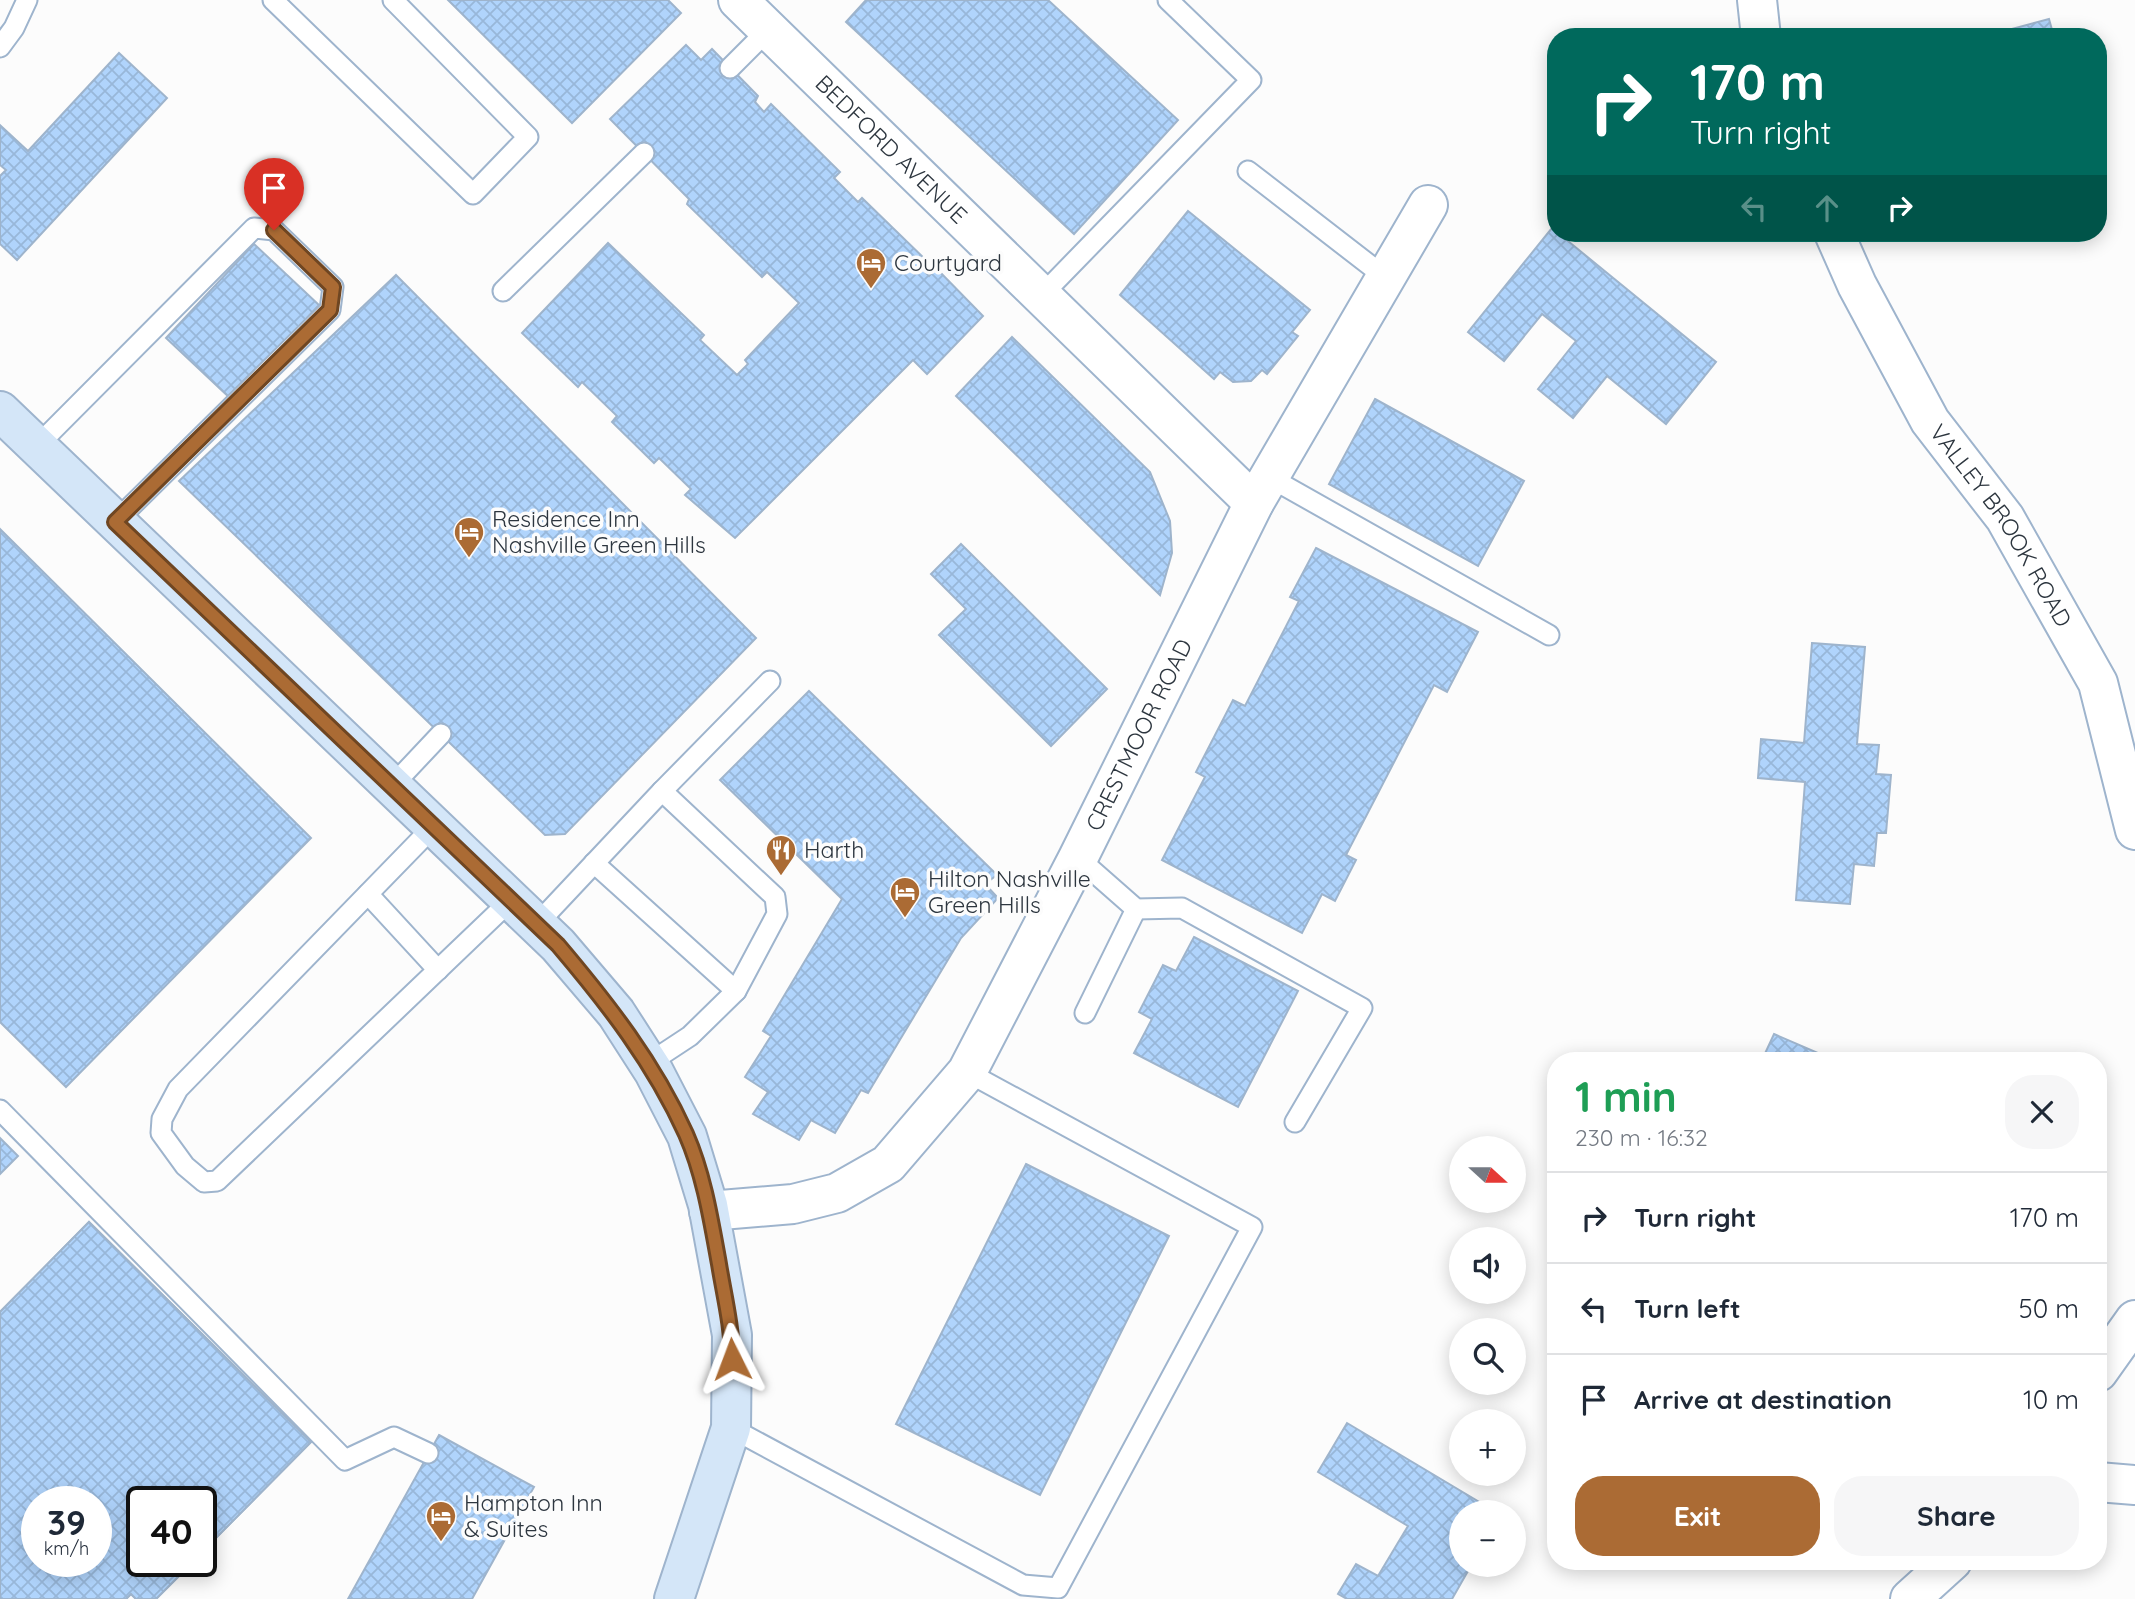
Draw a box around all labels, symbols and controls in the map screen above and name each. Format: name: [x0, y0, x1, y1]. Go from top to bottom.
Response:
text: 170 m: [1690, 51, 1825, 112]
icon: right: [1575, 56, 1666, 147]
street label: BEDFORD AVENUE: [810, 69, 974, 229]
text: Turn right: [1690, 112, 1831, 152]
pin: [244, 158, 304, 230]
icon: arrive: [255, 169, 293, 207]
icon: left: [1735, 189, 1773, 227]
icon: ahead: [1808, 189, 1846, 227]
icon: right: [1881, 189, 1919, 227]
hotel icon: Courtyard: [854, 246, 888, 290]
place label: Courtyard: [894, 248, 1002, 277]
street label: VALLEY BROOK ROAD: [1924, 418, 2078, 632]
place label: Residence Inn Nashville Green Hills: [492, 504, 706, 559]
hotel icon: Residence Inn Nashville Green Hills: [452, 515, 486, 559]
street label: CRESTMOOR ROAD: [1079, 634, 1198, 835]
restaurant icon: Harth: [764, 833, 798, 877]
place label: Harth: [804, 835, 864, 864]
place label: Hilton Nashville Green Hills: [928, 864, 1091, 919]
hotel icon: Hilton Nashville Green Hills: [888, 875, 922, 919]
text: 1 min: [1575, 1070, 1677, 1123]
button: close: [2005, 1075, 2079, 1149]
text: 230 m · 16:32: [1575, 1123, 1708, 1152]
north arrow: [1449, 1136, 1526, 1213]
map controls: [1449, 1136, 1526, 1577]
icon: right: [1575, 1199, 1613, 1237]
text: Turn right: [1634, 1201, 1756, 1234]
text: 170 m: [2010, 1201, 2079, 1234]
button: sound: [1449, 1227, 1526, 1304]
icon: left: [1575, 1290, 1613, 1328]
text: Turn left: [1634, 1292, 1741, 1325]
text: 50 m: [2019, 1292, 2079, 1325]
button: search: [1449, 1318, 1526, 1395]
position arrow: [695, 1322, 769, 1396]
icon: arrive: [1575, 1381, 1613, 1419]
text: Arrive at destination: [1634, 1383, 1892, 1416]
text: 10 m: [2023, 1383, 2079, 1416]
button: +: [1449, 1409, 1526, 1486]
button: Exit: [1575, 1476, 1820, 1556]
button: Share: [1834, 1476, 2079, 1556]
speed limit sign: 40: [126, 1486, 217, 1577]
place label: Hampton Inn & Suites: [464, 1488, 603, 1543]
hotel icon: Hampton Inn & Suites: [424, 1499, 458, 1543]
text: 39: [47, 1500, 86, 1544]
button: −: [1449, 1500, 1526, 1577]
text: km/h: [44, 1537, 89, 1560]

